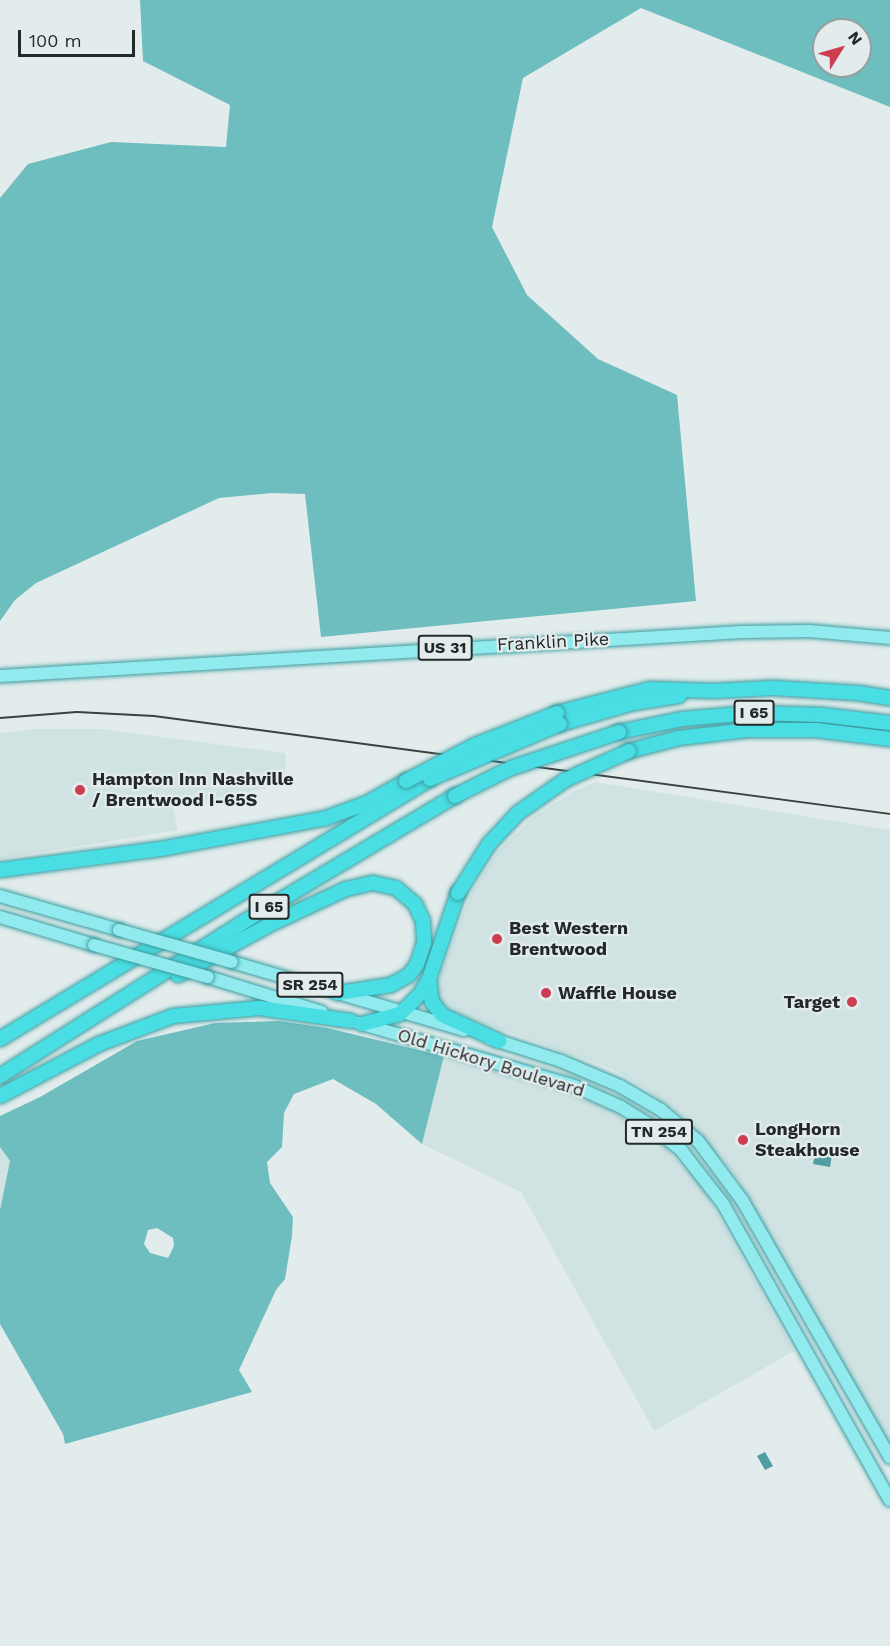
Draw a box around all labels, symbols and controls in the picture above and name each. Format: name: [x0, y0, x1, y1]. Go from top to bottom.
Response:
scale bar: [21, 18, 138, 56]
north arrow: [812, 18, 872, 78]
text: N: [844, 28, 866, 49]
text: 100 m: [29, 30, 82, 51]
street label: Franklin Pike: [496, 628, 610, 656]
road number: US 31: [416, 635, 474, 661]
road number: I 65: [733, 700, 775, 726]
place label: Hampton Inn Nashville / Brentwood I-65S: [92, 769, 294, 812]
marker: Hampton Inn Nashville / Brentwood I-65S: [73, 783, 87, 797]
road number: I 65: [248, 894, 290, 920]
place label: Best Western Brentwood: [509, 918, 629, 960]
marker: Best Western Brentwood: [490, 932, 504, 946]
road number: SR 254: [276, 972, 344, 998]
place label: Waffle House: [558, 982, 677, 1004]
marker: Waffle House: [539, 986, 553, 1000]
place label: Target: [784, 991, 840, 1013]
marker: Target: [845, 995, 859, 1009]
street label: Old Hickory Boulevard: [395, 1024, 587, 1102]
road number: TN 254: [624, 1119, 694, 1145]
place label: LongHorn Steakhouse: [755, 1119, 860, 1162]
marker: LongHorn Steakhouse: [736, 1133, 750, 1147]

